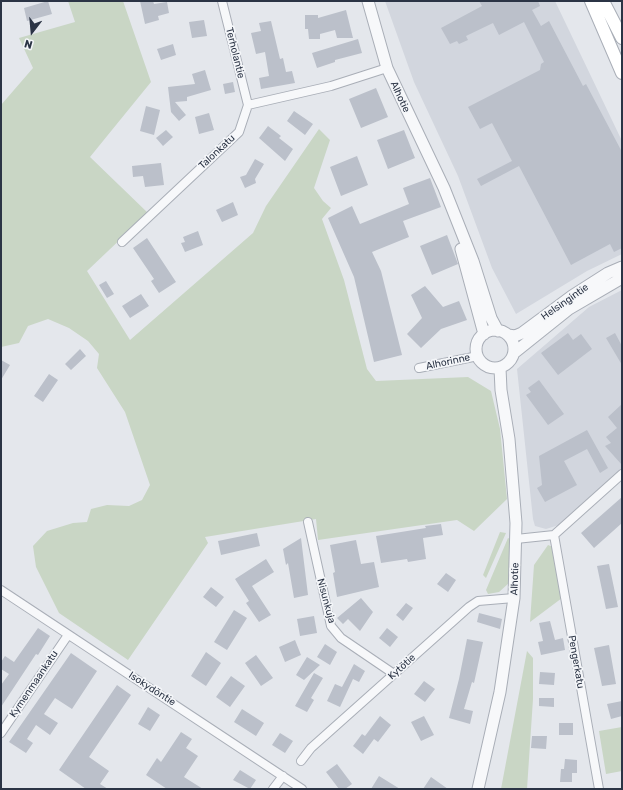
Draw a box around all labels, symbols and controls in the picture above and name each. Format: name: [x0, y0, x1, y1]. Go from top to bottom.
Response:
north arrow: [12, 12, 52, 52]
street label: Terholantie: [223, 26, 247, 80]
text: N: [23, 37, 34, 51]
street label: Alhotie: [388, 80, 412, 114]
street label: Talonkatu: [196, 132, 238, 172]
street label: Helsingintie: [539, 281, 591, 323]
street label: Alhorinne: [425, 351, 471, 373]
street label: Alhotie: [508, 562, 522, 596]
street label: Nisunkuja: [314, 577, 338, 625]
street label: Pengerkatu: [565, 634, 587, 690]
street label: Kymenmaankatu: [7, 648, 61, 720]
street label: Kytötie: [386, 652, 418, 682]
street label: Isokydöntie: [126, 669, 178, 709]

